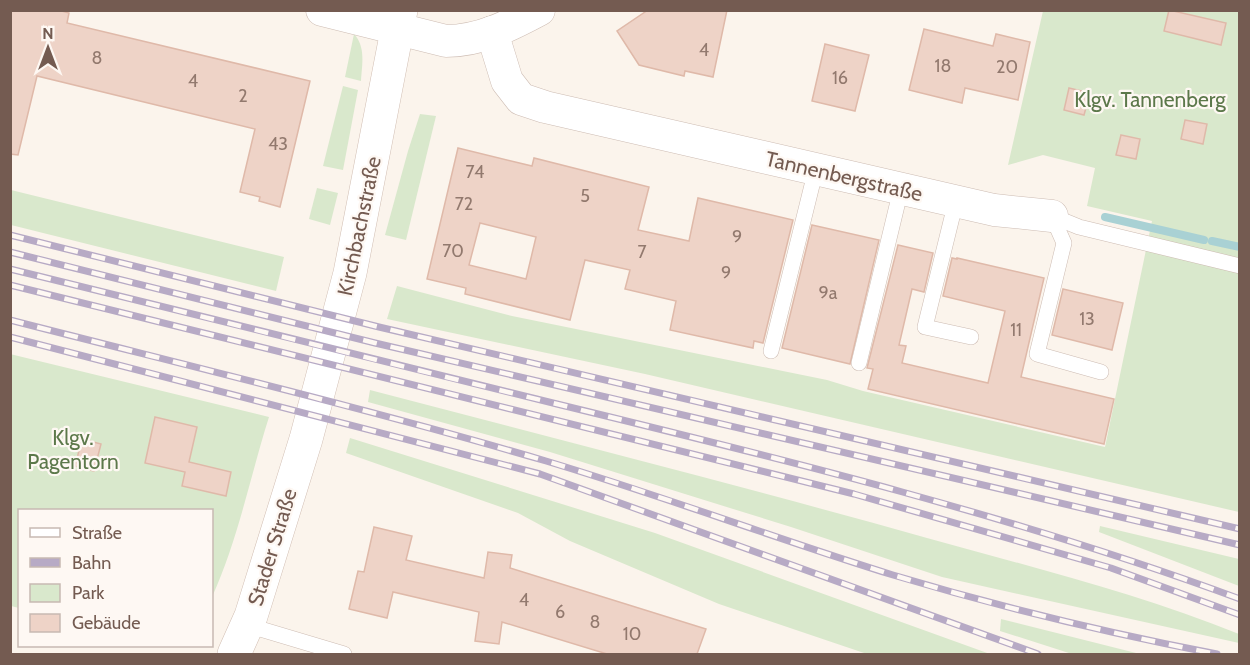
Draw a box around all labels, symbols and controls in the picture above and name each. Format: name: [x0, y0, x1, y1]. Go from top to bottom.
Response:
north arrow: [18, 18, 78, 78]
text: N: [42, 24, 54, 43]
house number: 4: [699, 39, 709, 61]
house number: 8: [92, 47, 102, 69]
house number: 18: [935, 55, 951, 77]
house number: 20: [996, 56, 1018, 78]
house number: 16: [832, 67, 848, 89]
house number: 4: [188, 70, 198, 92]
house number: 2: [238, 85, 248, 107]
park label: Klgv. Tannenberg: [1074, 87, 1226, 112]
house number: 43: [268, 133, 288, 155]
street label: Tannenbergstraße: [763, 146, 925, 206]
street label: Kirchbachstraße: [332, 154, 386, 298]
house number: 74: [466, 161, 484, 183]
house number: 5: [580, 185, 590, 207]
house number: 72: [455, 193, 473, 215]
house number: 9: [732, 226, 742, 248]
house number: 70: [442, 240, 464, 262]
house number: 7: [637, 241, 647, 263]
house number: 9: [721, 262, 731, 284]
house number: 9a: [819, 282, 838, 304]
house number: 13: [1079, 308, 1095, 330]
house number: 11: [1010, 319, 1022, 341]
park label: Klgv. Pagentorn: [27, 425, 119, 474]
street label: Stader Straße: [242, 485, 302, 609]
legend: [18, 509, 213, 647]
text: Straße: [72, 522, 122, 544]
text: Bahn: [72, 552, 111, 574]
text: Park: [72, 582, 105, 604]
house number: 4: [519, 589, 529, 611]
house number: 6: [555, 601, 565, 623]
house number: 8: [590, 611, 600, 633]
text: Gebäude: [72, 612, 141, 634]
house number: 10: [623, 623, 641, 645]

